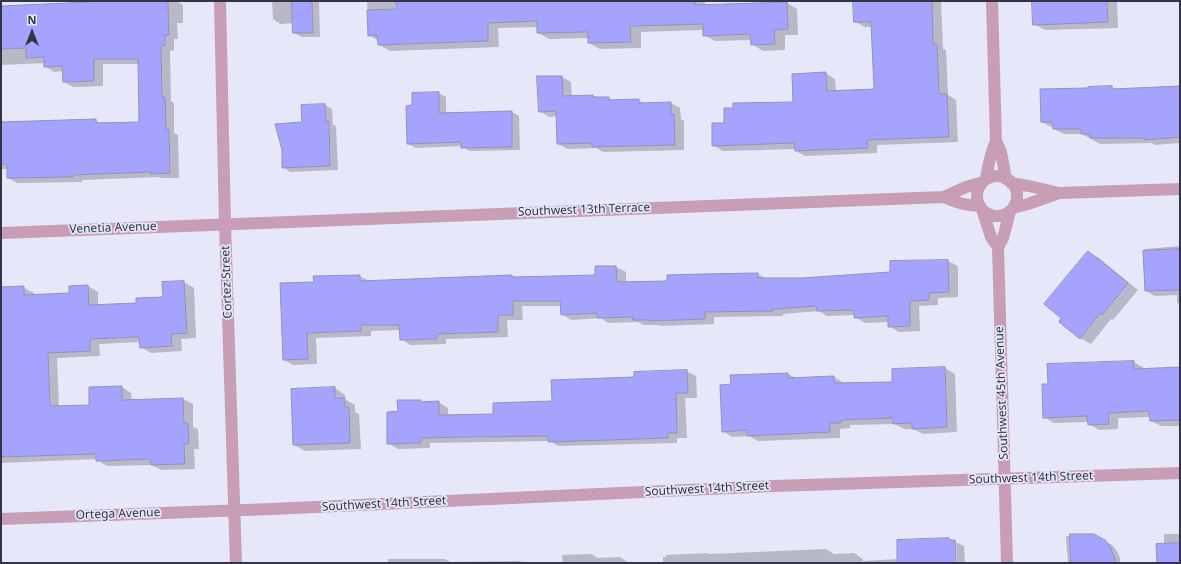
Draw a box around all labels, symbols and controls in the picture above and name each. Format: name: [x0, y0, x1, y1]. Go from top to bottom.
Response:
north arrow: [12, 12, 52, 52]
text: N: [28, 12, 36, 27]
street label: Southwest 13th Terrace: [518, 200, 650, 220]
street label: Venetia Avenue: [69, 219, 157, 237]
street label: Cortez Street: [219, 245, 235, 319]
street label: Southwest 45th Avenue: [992, 326, 1012, 460]
street label: Southwest 14th Street: [969, 469, 1093, 487]
street label: Southwest 14th Street: [644, 479, 770, 499]
street label: Southwest 14th Street: [321, 494, 447, 514]
street label: Ortega Avenue: [75, 505, 161, 523]

